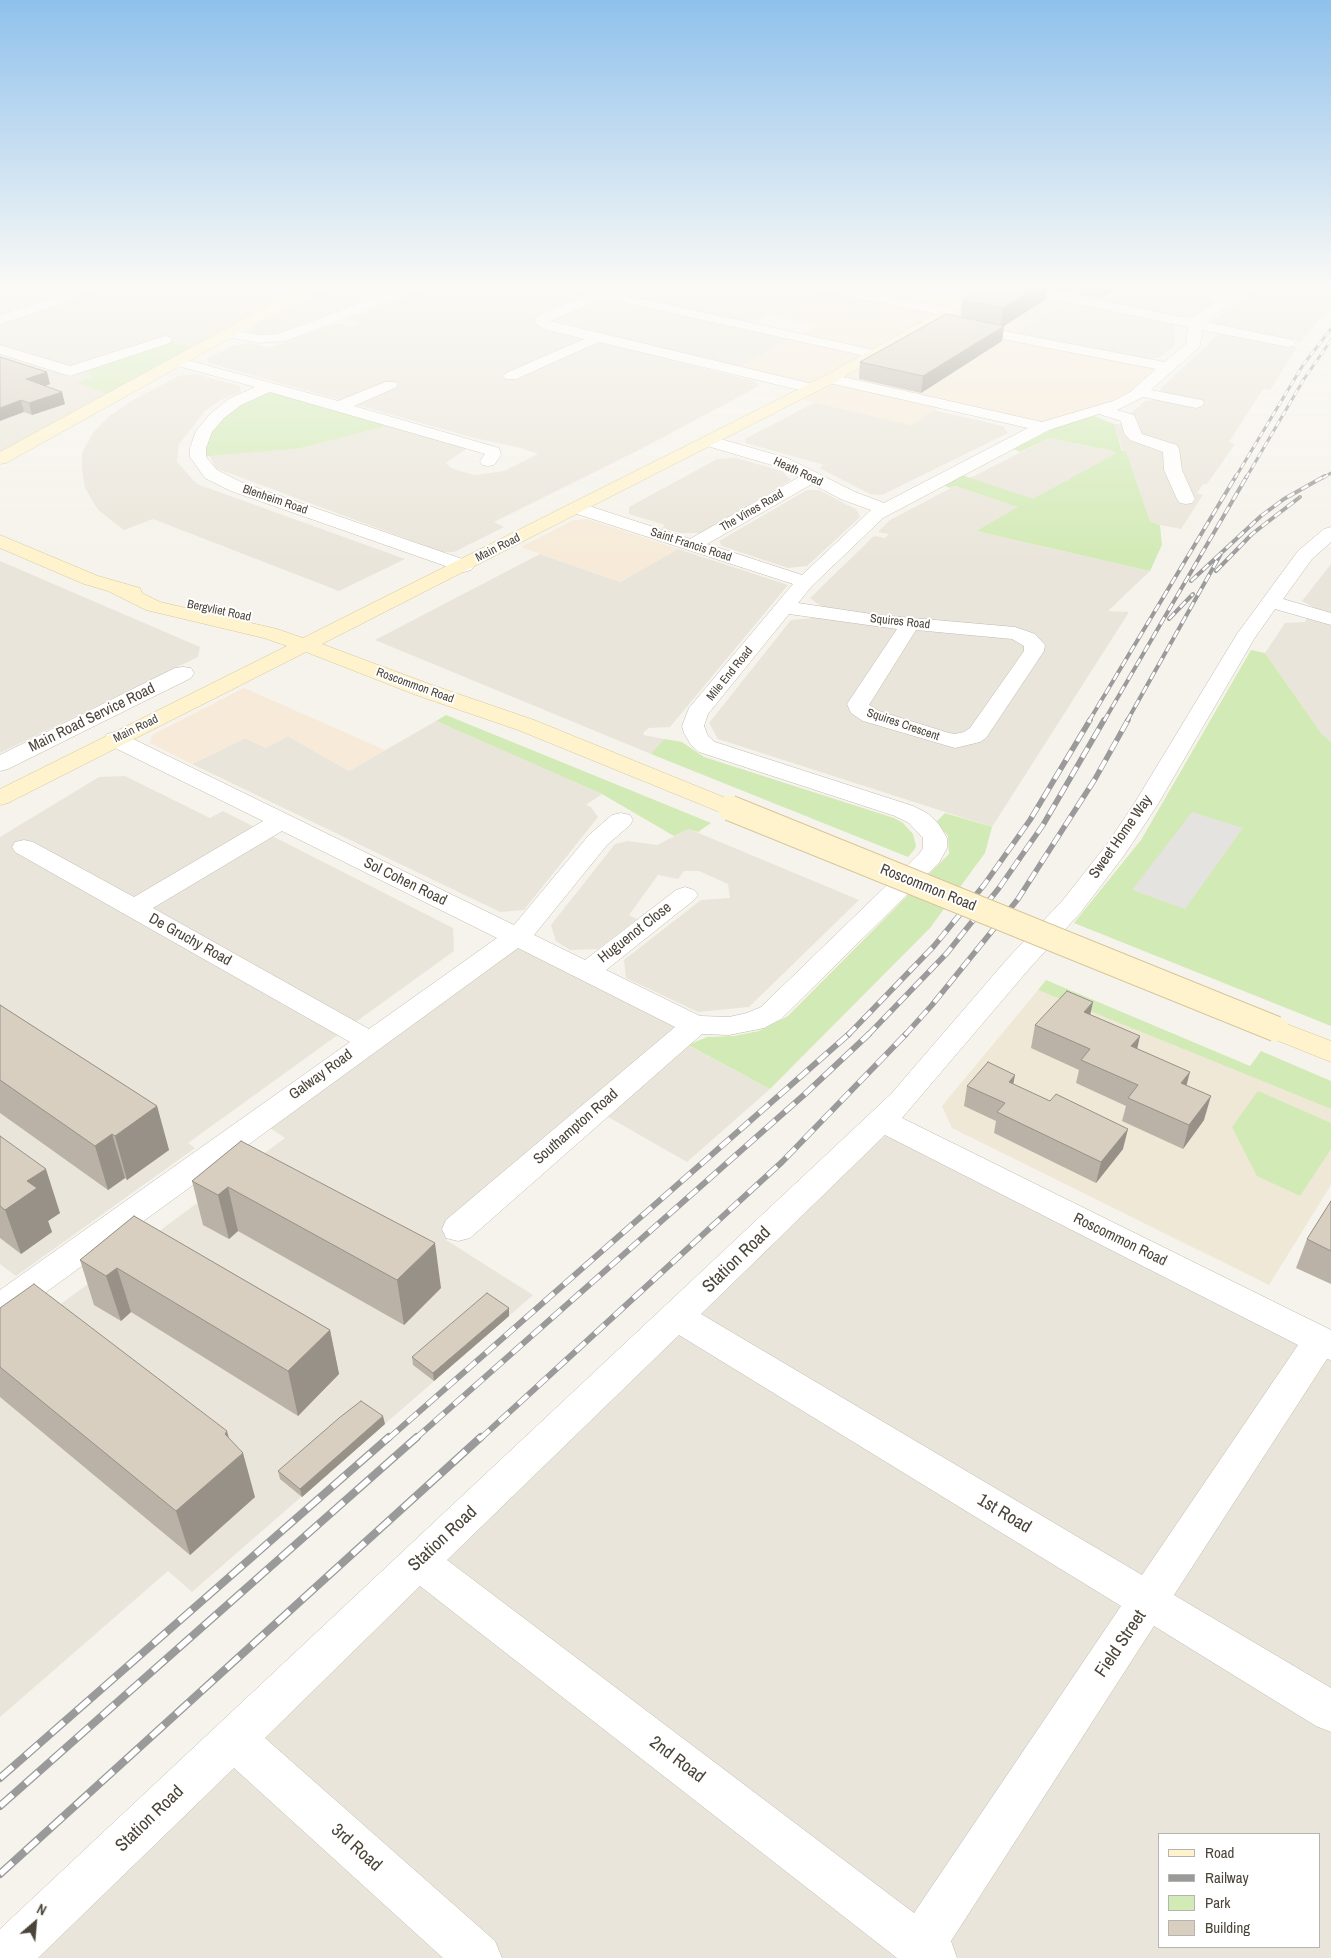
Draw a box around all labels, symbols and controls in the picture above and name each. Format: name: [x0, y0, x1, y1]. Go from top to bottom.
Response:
street label: Heath Road: [771, 454, 825, 490]
street label: Blenheim Road: [241, 482, 309, 518]
street label: The Vines Road: [718, 487, 786, 535]
street label: Saint Francis Road: [648, 525, 734, 565]
street label: Main Road: [473, 531, 523, 565]
street label: Bergvliet Road: [186, 597, 252, 625]
street label: Squires Road: [869, 612, 931, 632]
street label: Mile End Road: [704, 644, 756, 704]
street label: Roscommon Road: [374, 665, 456, 707]
street label: Main Road Service Road: [26, 680, 158, 756]
street label: Squires Crescent: [865, 706, 941, 744]
street label: Main Road: [111, 712, 161, 746]
street label: Sweet Home Way: [1086, 792, 1156, 882]
street label: Sol Cohen Road: [360, 854, 450, 910]
street label: Roscommon Road: [877, 861, 979, 915]
street label: Huguenot Close: [595, 899, 675, 967]
street label: De Gruchy Road: [146, 910, 234, 970]
street label: Galway Road: [286, 1046, 356, 1104]
street label: Southampton Road: [530, 1085, 622, 1169]
street label: Roscommon Road: [1070, 1210, 1170, 1270]
street label: Station Road: [699, 1222, 775, 1298]
street label: 1st Road: [973, 1490, 1035, 1538]
street label: Station Road: [404, 1502, 482, 1576]
street label: Field Street: [1091, 1606, 1151, 1682]
street label: 2nd Road: [645, 1732, 709, 1788]
street label: Station Road: [112, 1781, 188, 1857]
street label: 3rd Road: [326, 1820, 386, 1876]
legend: [1158, 1833, 1321, 1948]
text: Road: [1205, 1842, 1234, 1863]
text: Railway: [1205, 1867, 1249, 1888]
text: Park: [1205, 1892, 1230, 1913]
north arrow: [10, 1898, 60, 1948]
text: N: [34, 1900, 50, 1920]
text: Building: [1205, 1917, 1250, 1938]

